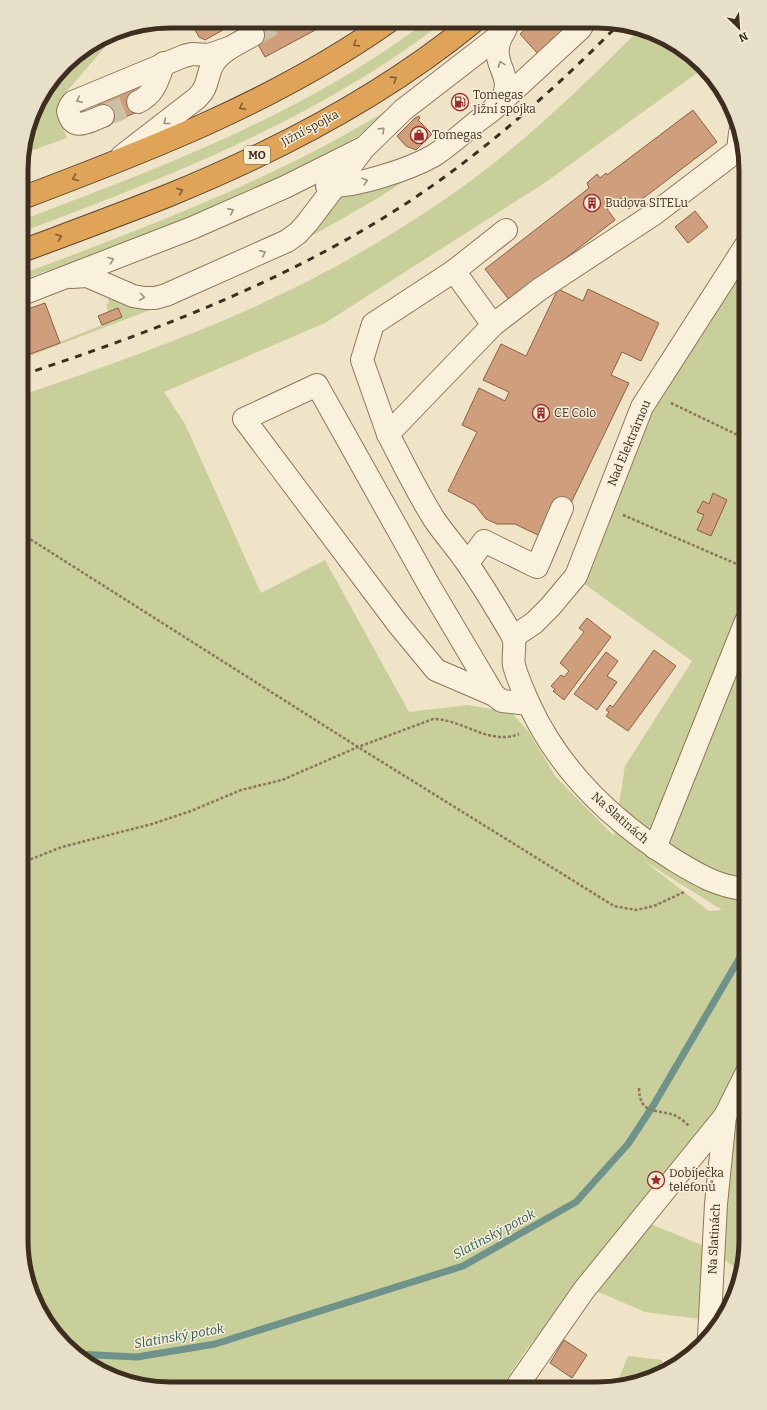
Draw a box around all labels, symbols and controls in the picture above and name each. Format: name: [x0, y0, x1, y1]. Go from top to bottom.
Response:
north arrow: [719, 8, 759, 48]
text: N: [736, 29, 750, 45]
one-way arrow: [353, 40, 360, 47]
one-way arrow: [497, 60, 505, 67]
one-way arrow: [390, 77, 397, 84]
place label: Tomegas Jižní spojka: [472, 88, 536, 116]
fuel station icon: Tomegas Jižní spojka: [450, 92, 470, 112]
one-way arrow: [75, 95, 83, 103]
one-way arrow: [239, 102, 247, 110]
street label: Jižní spojka: [278, 107, 341, 149]
one-way arrow: [163, 118, 170, 125]
shop icon: Tomegas: [409, 125, 429, 145]
one-way arrow: [377, 128, 385, 135]
place label: Tomegas: [432, 128, 482, 142]
road number: MO: [244, 146, 270, 164]
one-way arrow: [71, 174, 78, 182]
one-way arrow: [361, 177, 368, 186]
one-way arrow: [176, 187, 183, 195]
building icon: Budova SITELu: [582, 193, 602, 213]
place label: Budova SITELu: [605, 196, 688, 210]
one-way arrow: [228, 207, 235, 215]
one-way arrow: [55, 234, 62, 242]
one-way arrow: [258, 250, 266, 258]
one-way arrow: [107, 256, 114, 264]
one-way arrow: [139, 292, 145, 301]
street label: Nad Elektrárnou: [605, 397, 654, 488]
building icon: CE Colo: [531, 403, 551, 423]
place label: CE Colo: [554, 406, 596, 420]
street label: Na Slatinách: [589, 789, 652, 847]
place label: Dobíječka telefonů: [669, 1166, 724, 1194]
place icon: Dobíječka telefonů: [646, 1170, 666, 1190]
street label: Na Slatinách: [705, 1203, 723, 1275]
water label: Slatinský potok: [450, 1206, 538, 1262]
water label: Slatinský potok: [133, 1321, 226, 1351]

